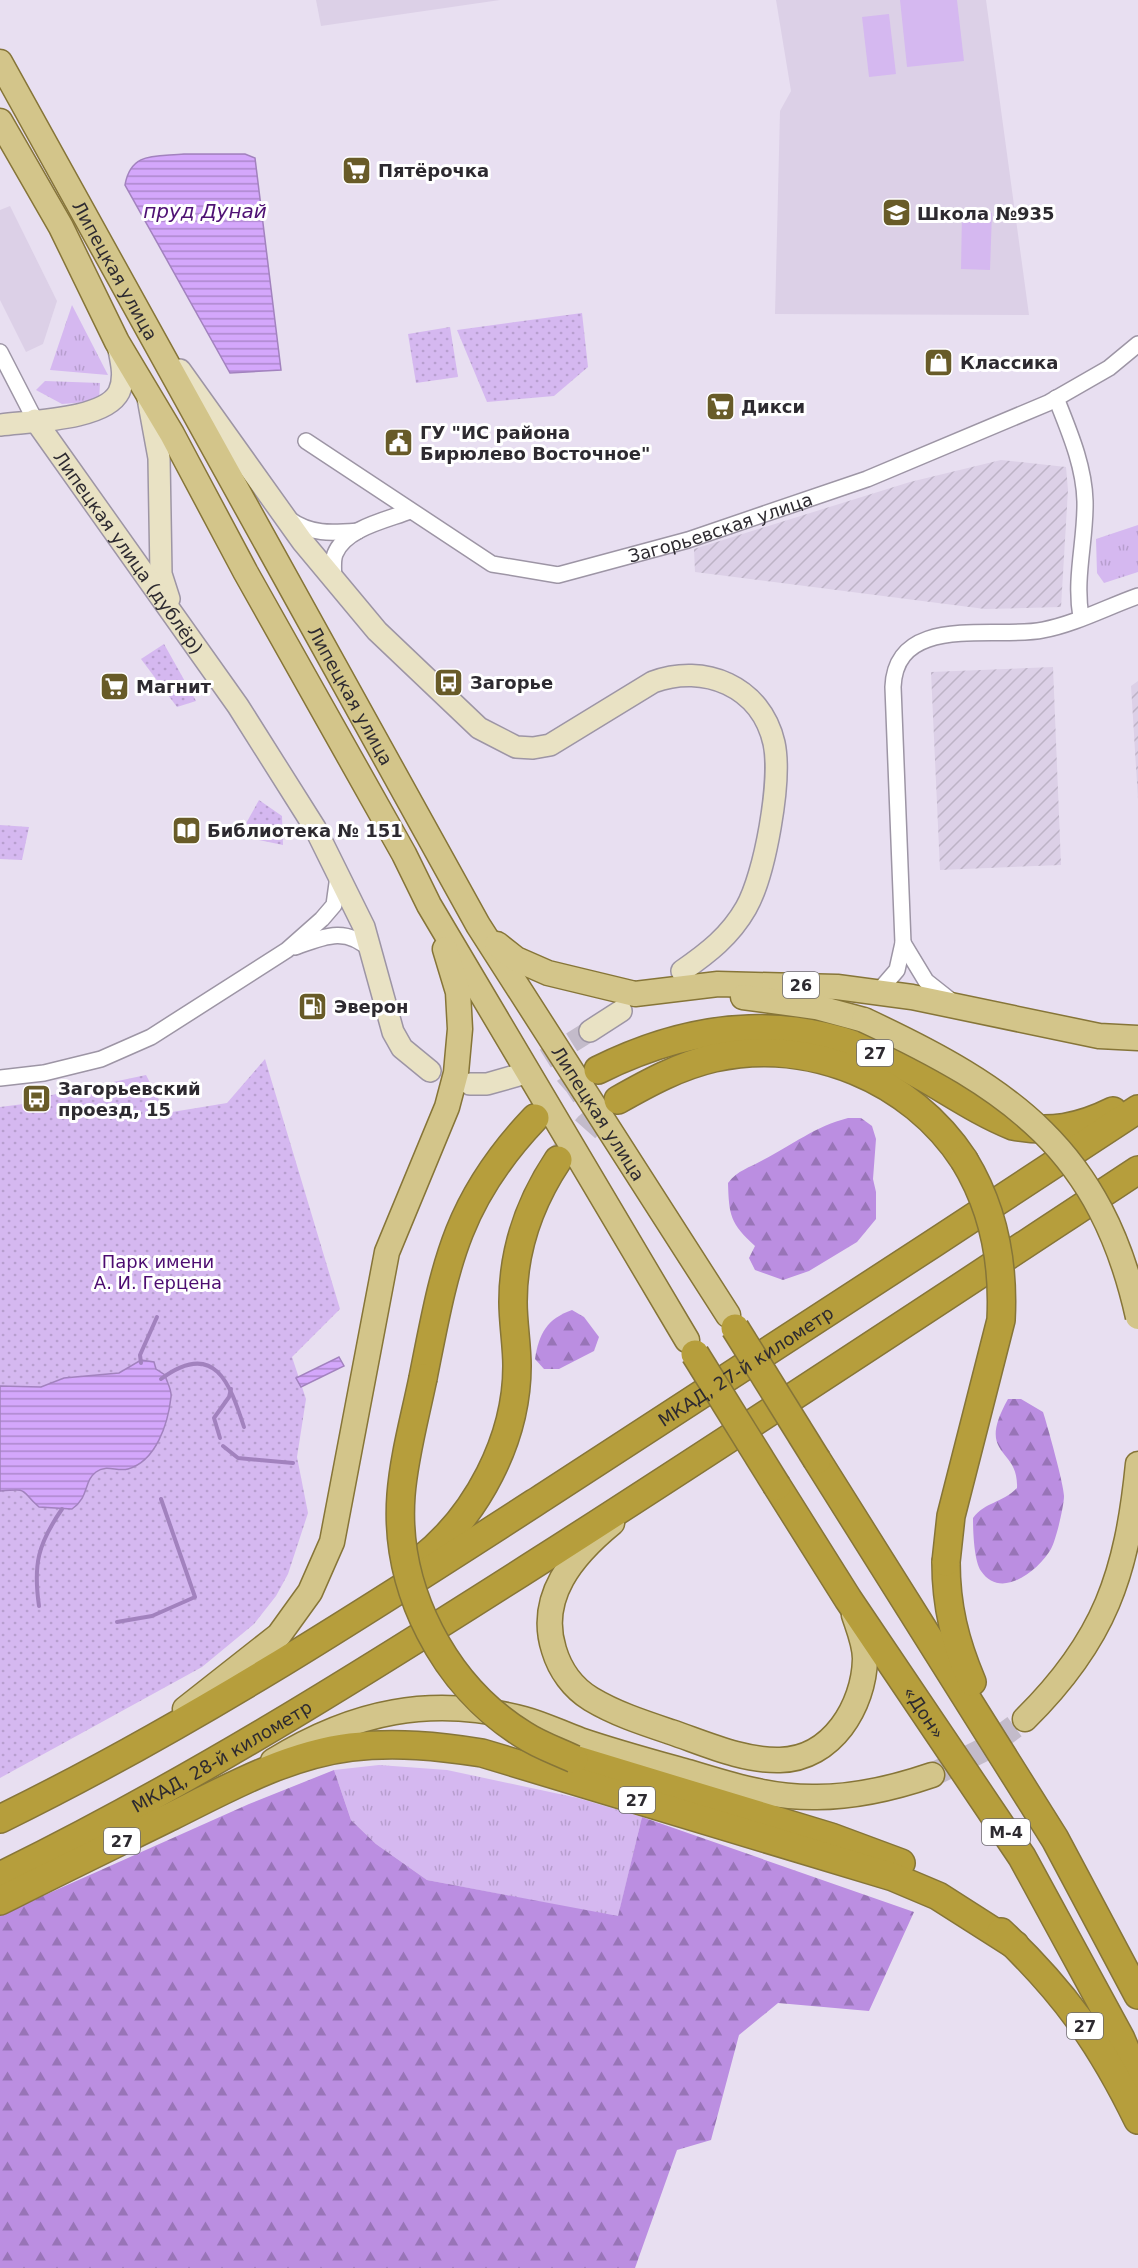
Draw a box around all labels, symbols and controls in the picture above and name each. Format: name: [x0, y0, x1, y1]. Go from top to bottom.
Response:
supermarket icon: Пятёрочка: [341, 154, 373, 186]
place label: Пятёрочка: [378, 160, 489, 181]
street label: Липецкая улица: [68, 197, 162, 344]
school or university icon: Школа №935: [880, 197, 912, 229]
water label: пруд Дунай: [143, 199, 267, 223]
place label: Школа №935: [917, 203, 1055, 224]
shop icon: Классика: [923, 346, 955, 378]
place label: Классика: [960, 352, 1058, 373]
supermarket icon: Дикси: [704, 390, 736, 422]
place label: Дикси: [741, 396, 805, 417]
place label: ГУ "ИС района Бирюлево Восточное": [420, 422, 650, 464]
public building icon: ГУ "ИС района Бирюлево Восточное": [383, 426, 415, 458]
street label: Липецкая улица (дублёр): [50, 447, 208, 658]
street label: Загорьевская улица: [626, 488, 815, 566]
street label: Липецкая улица: [304, 622, 398, 769]
bus stop icon: Загорье: [433, 666, 465, 698]
supermarket icon: Магнит: [99, 670, 131, 702]
place label: Загорье: [470, 672, 553, 693]
place label: Магнит: [136, 676, 212, 697]
library icon: Библиотека № 151: [170, 814, 202, 846]
place label: Библиотека № 151: [207, 820, 403, 841]
road number: 26: [783, 972, 819, 998]
fuel station icon: Эверон: [297, 990, 329, 1022]
place label: Эверон: [334, 996, 409, 1017]
road number: 27: [857, 1040, 893, 1066]
street label: Липецкая улица: [548, 1042, 650, 1184]
place label: Загорьевский проезд, 15: [58, 1078, 201, 1120]
bus stop icon: Загорьевский проезд, 15: [21, 1082, 53, 1114]
park label: Парк имени А. И. Герцена: [94, 1251, 222, 1293]
street label: МКАД, 27-й километр: [654, 1301, 837, 1431]
street label: «Дон»: [899, 1682, 950, 1742]
street label: МКАД, 28-й километр: [128, 1696, 315, 1816]
road number: 27: [619, 1787, 655, 1813]
road number: М-4: [982, 1819, 1030, 1845]
road number: 27: [104, 1828, 140, 1854]
road number: 27: [1067, 2013, 1103, 2039]

